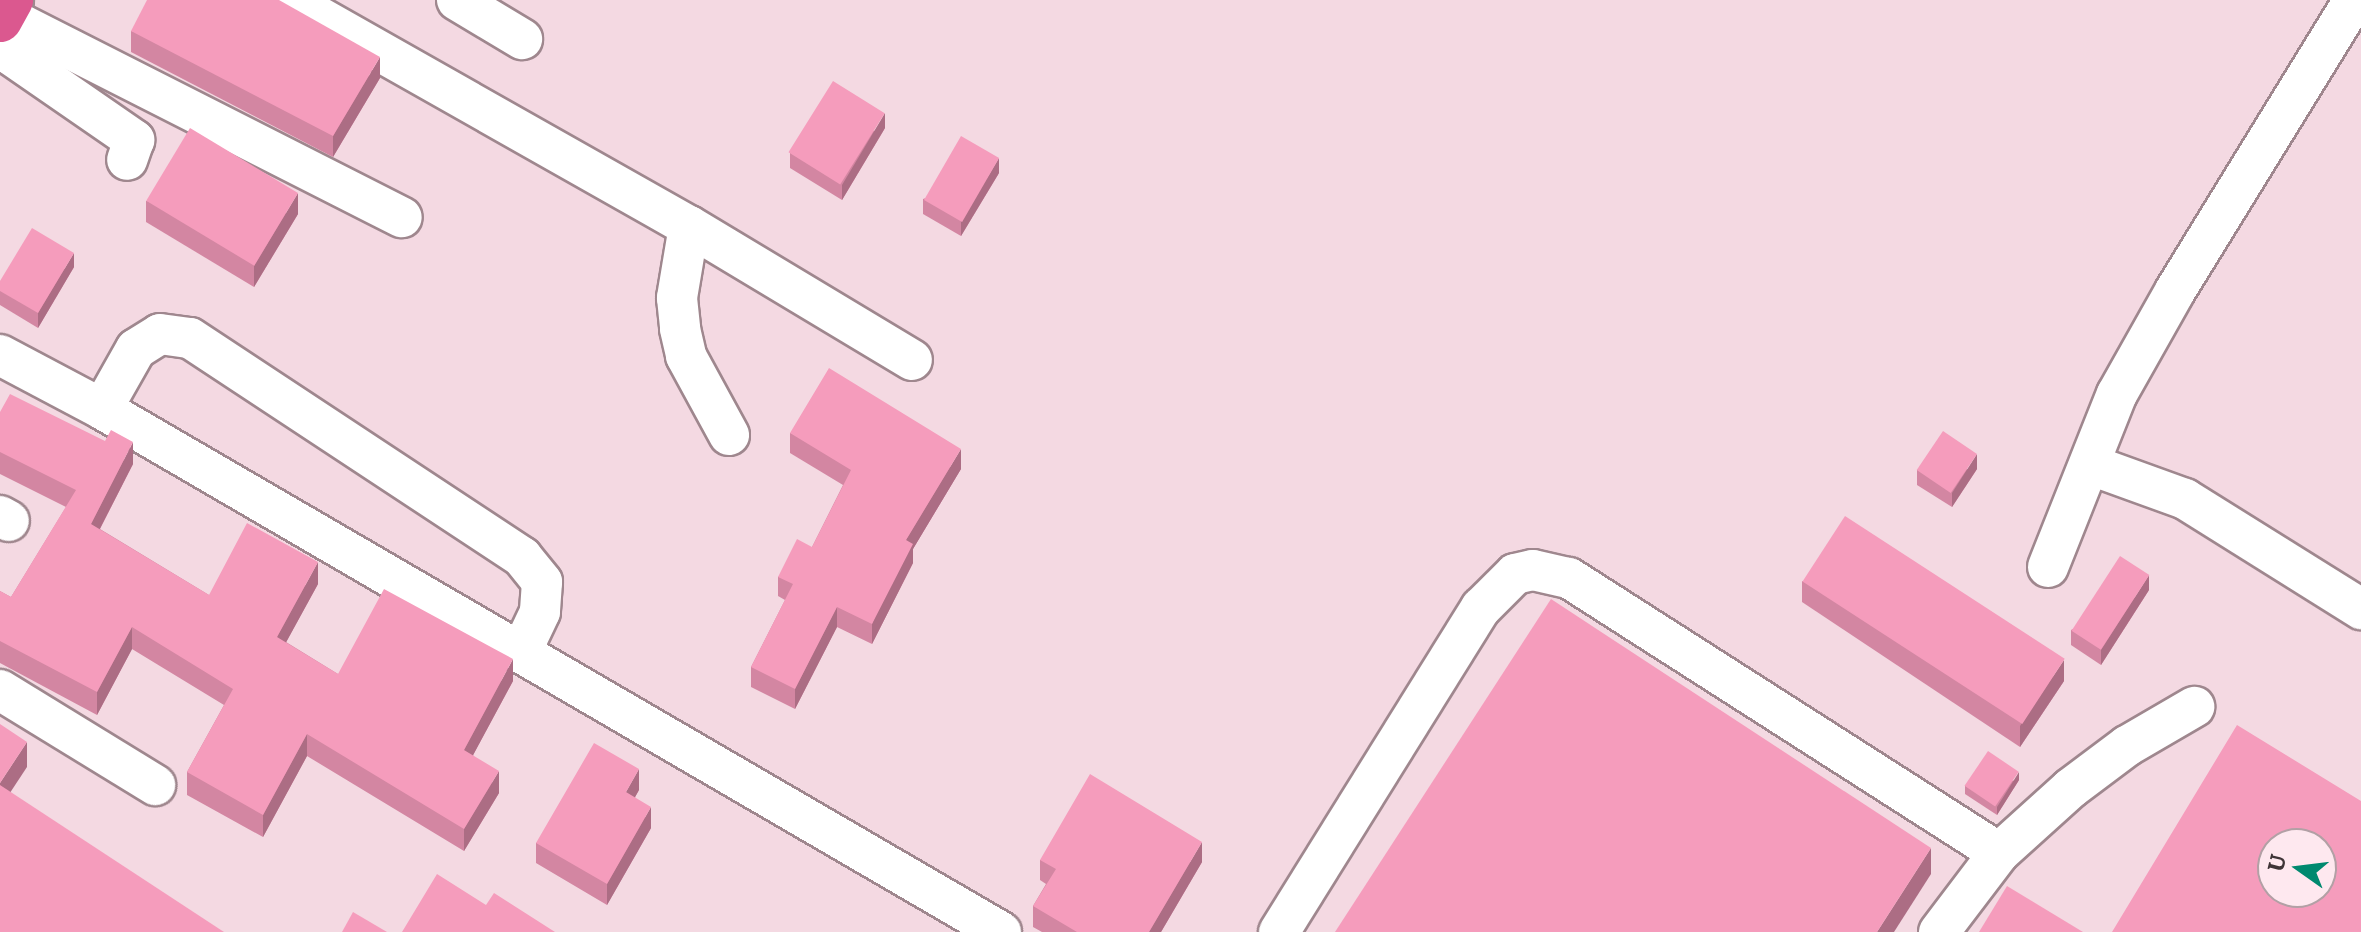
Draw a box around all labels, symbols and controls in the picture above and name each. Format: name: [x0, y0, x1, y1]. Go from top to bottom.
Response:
north arrow: [2257, 828, 2337, 908]
text: U: [2257, 850, 2293, 875]

